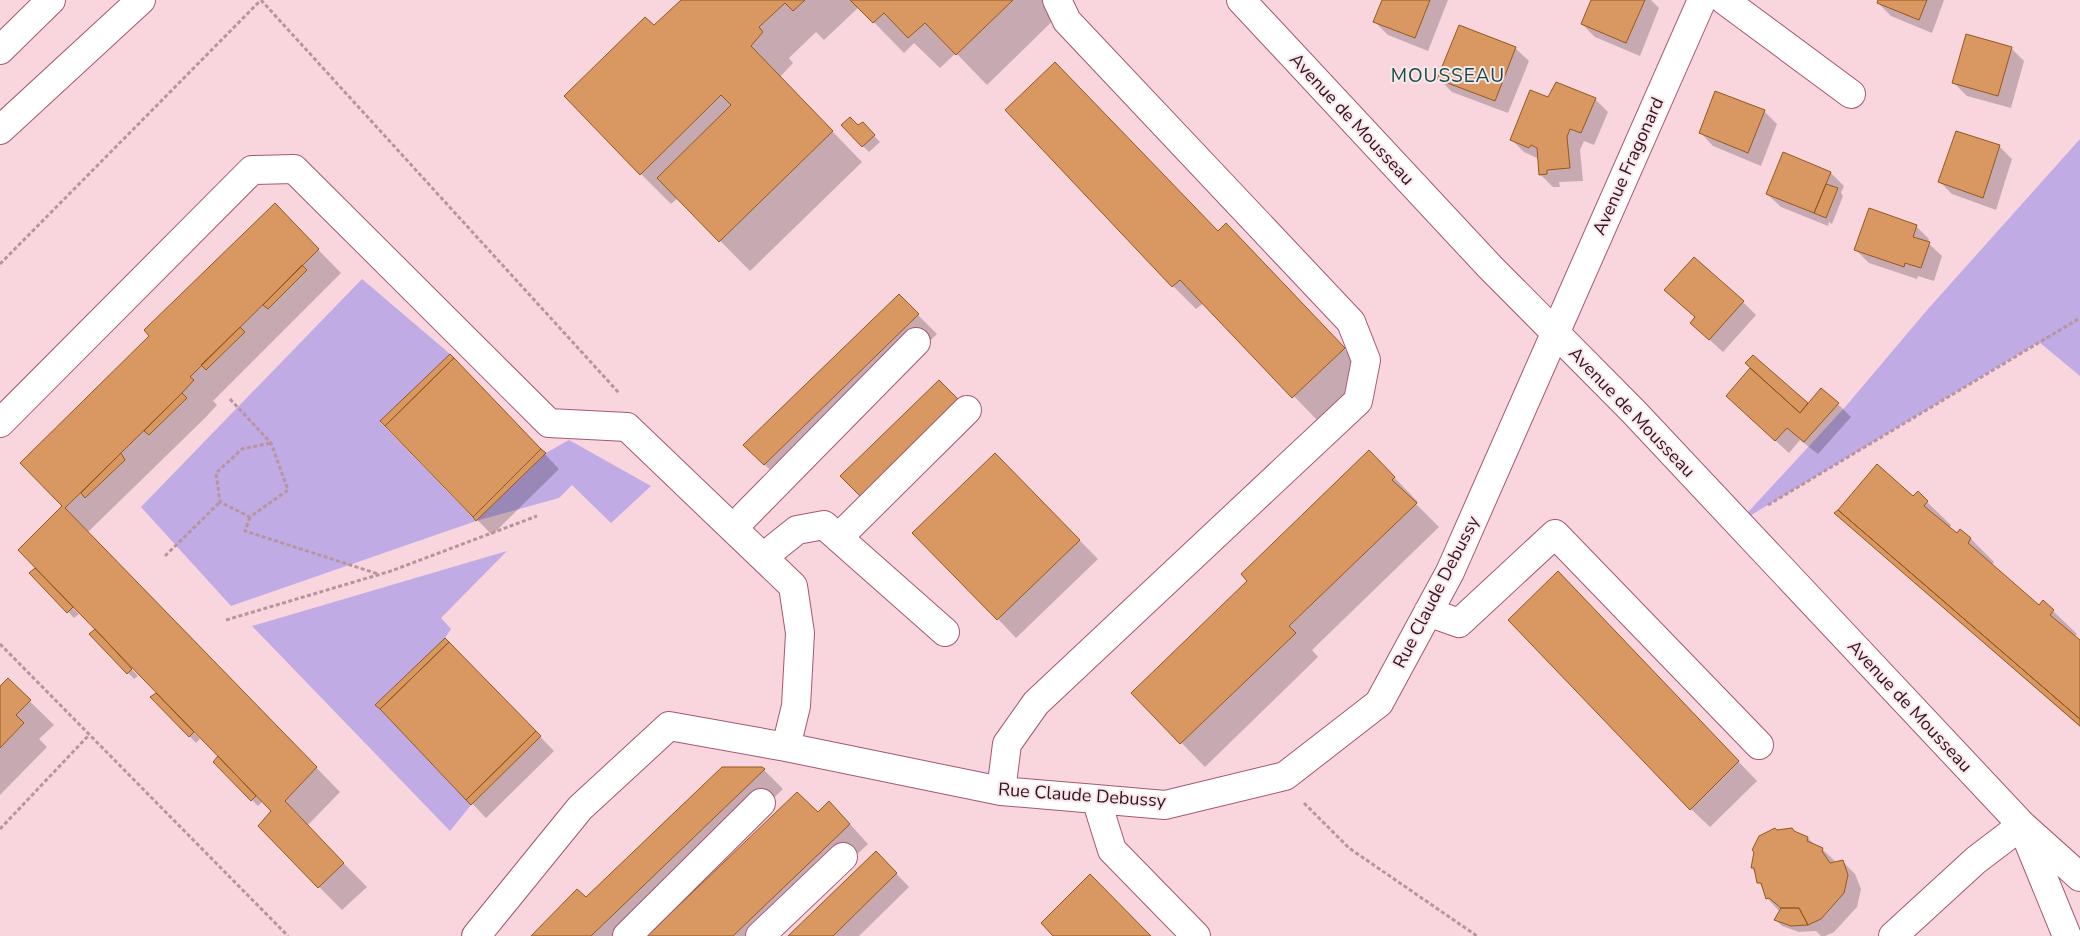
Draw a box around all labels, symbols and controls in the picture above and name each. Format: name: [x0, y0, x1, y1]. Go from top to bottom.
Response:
street label: Avenue de Mousseau: [1284, 48, 1420, 190]
district label: MOUSSEAU: [1391, 63, 1505, 89]
street label: Avenue Fragonard: [1587, 93, 1669, 239]
street label: Avenue de Mousseau: [1563, 342, 1701, 482]
street label: Rue Claude Debussy: [1387, 511, 1485, 672]
street label: Avenue de Mousseau: [1842, 635, 1978, 777]
street label: Rue Claude Debussy: [997, 777, 1167, 813]

